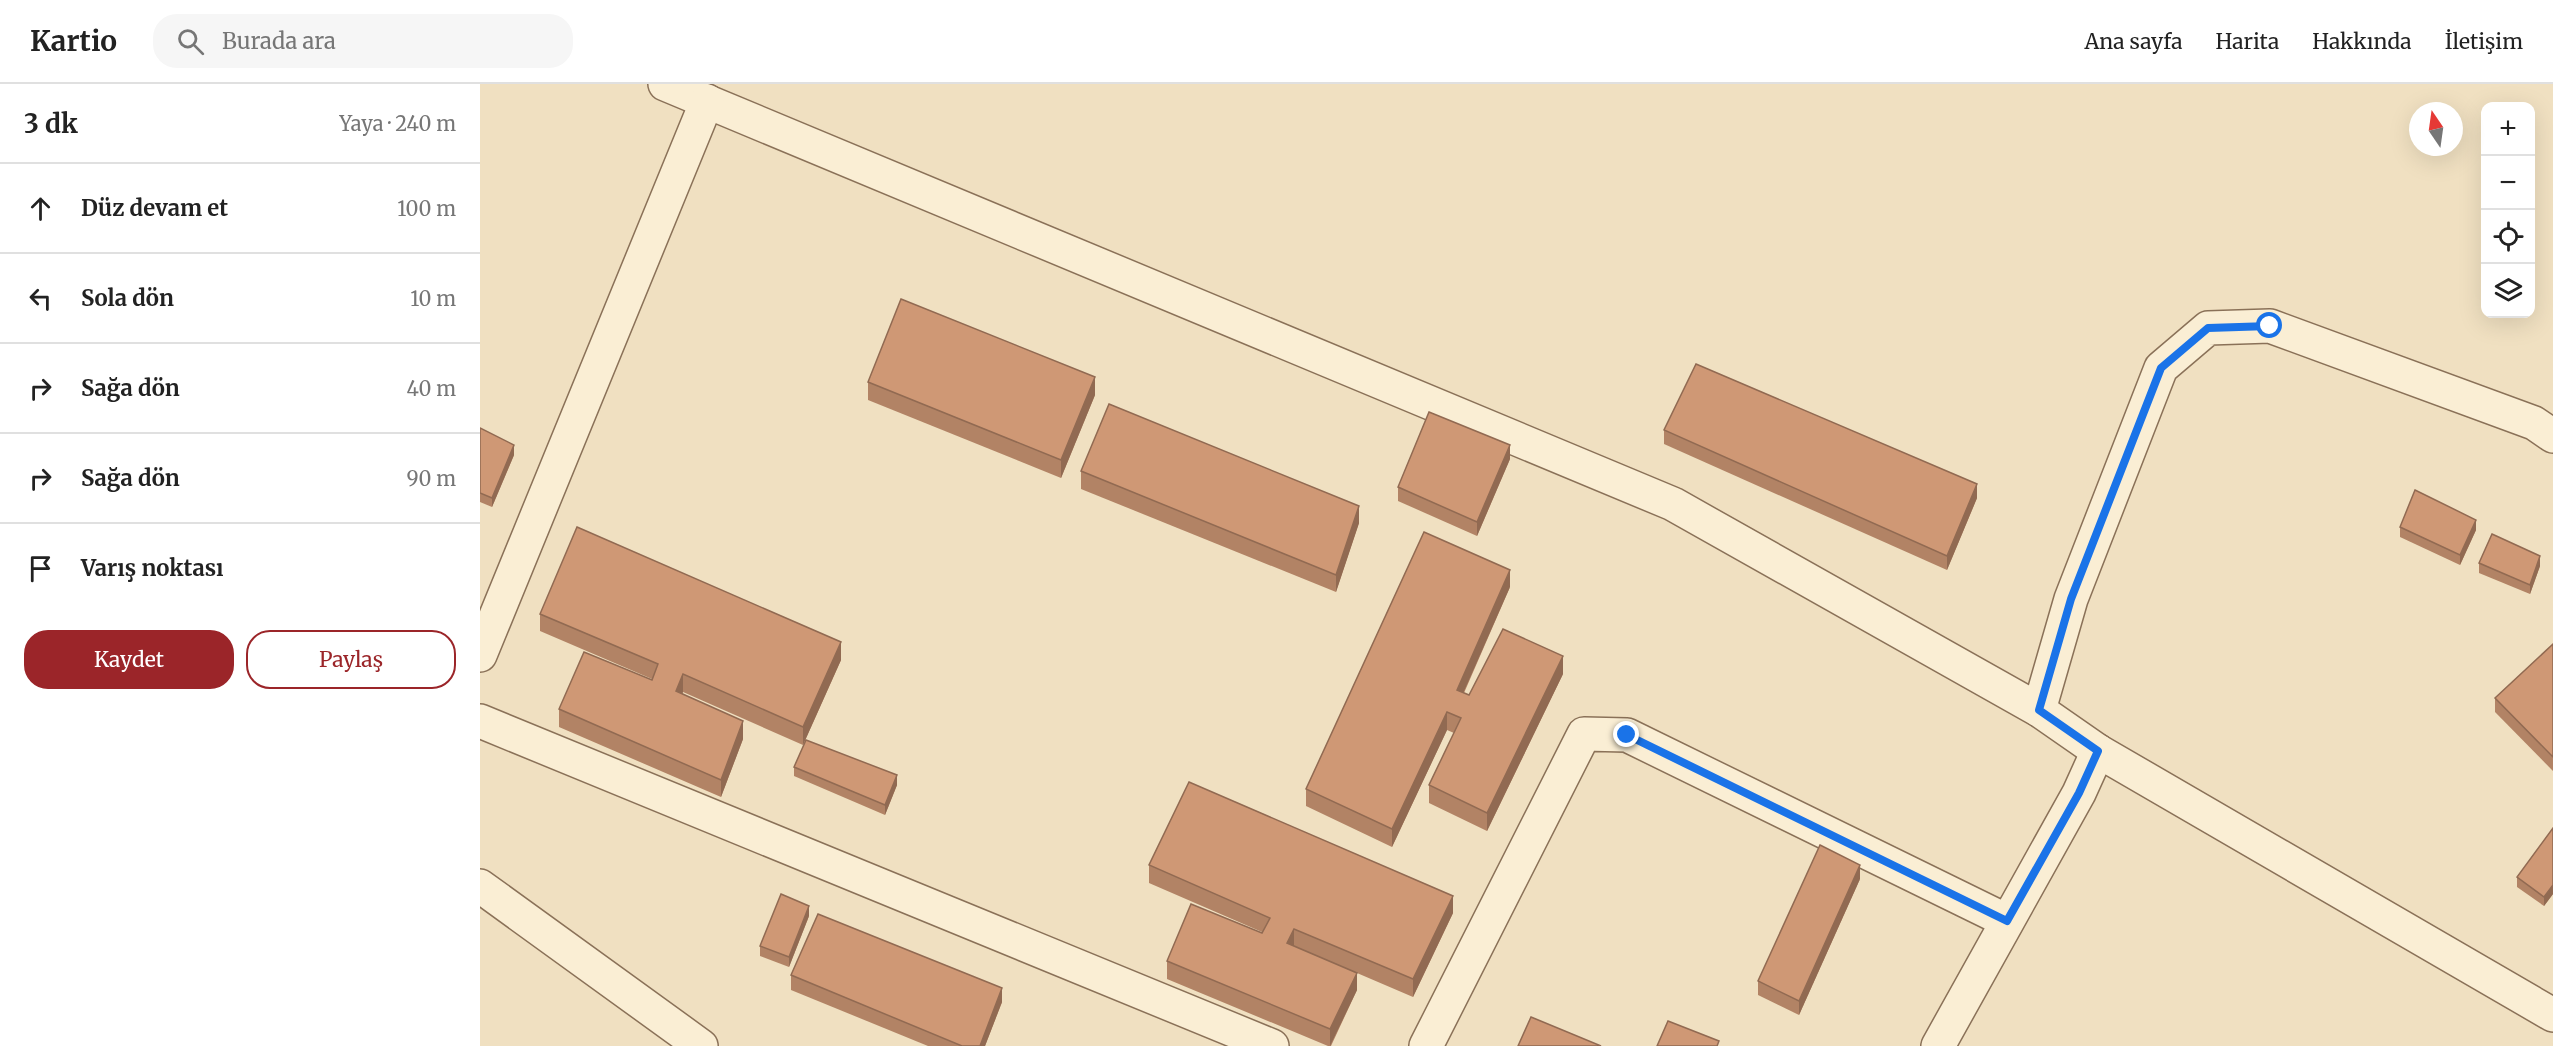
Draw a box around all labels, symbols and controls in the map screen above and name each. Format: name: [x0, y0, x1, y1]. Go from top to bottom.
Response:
search box: [153, 14, 573, 68]
text: Kartio: [30, 23, 117, 59]
icon: search: [174, 25, 207, 58]
text: Burada ara: [222, 27, 336, 55]
text: Ana sayfa: [2084, 28, 2183, 55]
text: Harita: [2216, 28, 2279, 55]
text: Hakkında: [2312, 28, 2412, 55]
text: İletişim: [2445, 28, 2523, 55]
north arrow: [2409, 102, 2463, 156]
map controls: [2481, 102, 2535, 318]
button: +: [2481, 102, 2535, 156]
text: 3 dk: [24, 107, 78, 140]
text: Yaya · 240 m: [339, 111, 456, 136]
button: −: [2481, 156, 2535, 210]
icon: ahead: [24, 192, 57, 225]
text: Düz devam et: [81, 194, 228, 222]
text: 100 m: [397, 196, 456, 221]
button: locate: [2481, 210, 2535, 264]
button: layers: [2481, 264, 2535, 318]
icon: left: [24, 282, 57, 315]
text: Sola dön: [81, 284, 174, 312]
text: 10 m: [410, 286, 456, 311]
route start: [2256, 312, 2282, 338]
icon: right: [24, 372, 57, 405]
text: Sağa dön: [81, 374, 180, 402]
text: 40 m: [406, 376, 456, 401]
icon: right: [24, 462, 57, 495]
text: Sağa dön: [81, 464, 180, 492]
text: 90 m: [406, 466, 456, 491]
icon: arrive: [24, 552, 57, 585]
text: Varış noktası: [81, 554, 223, 582]
button: Kaydet: [24, 630, 234, 689]
button: Paylaş: [246, 630, 456, 689]
route end: [1613, 721, 1639, 747]

